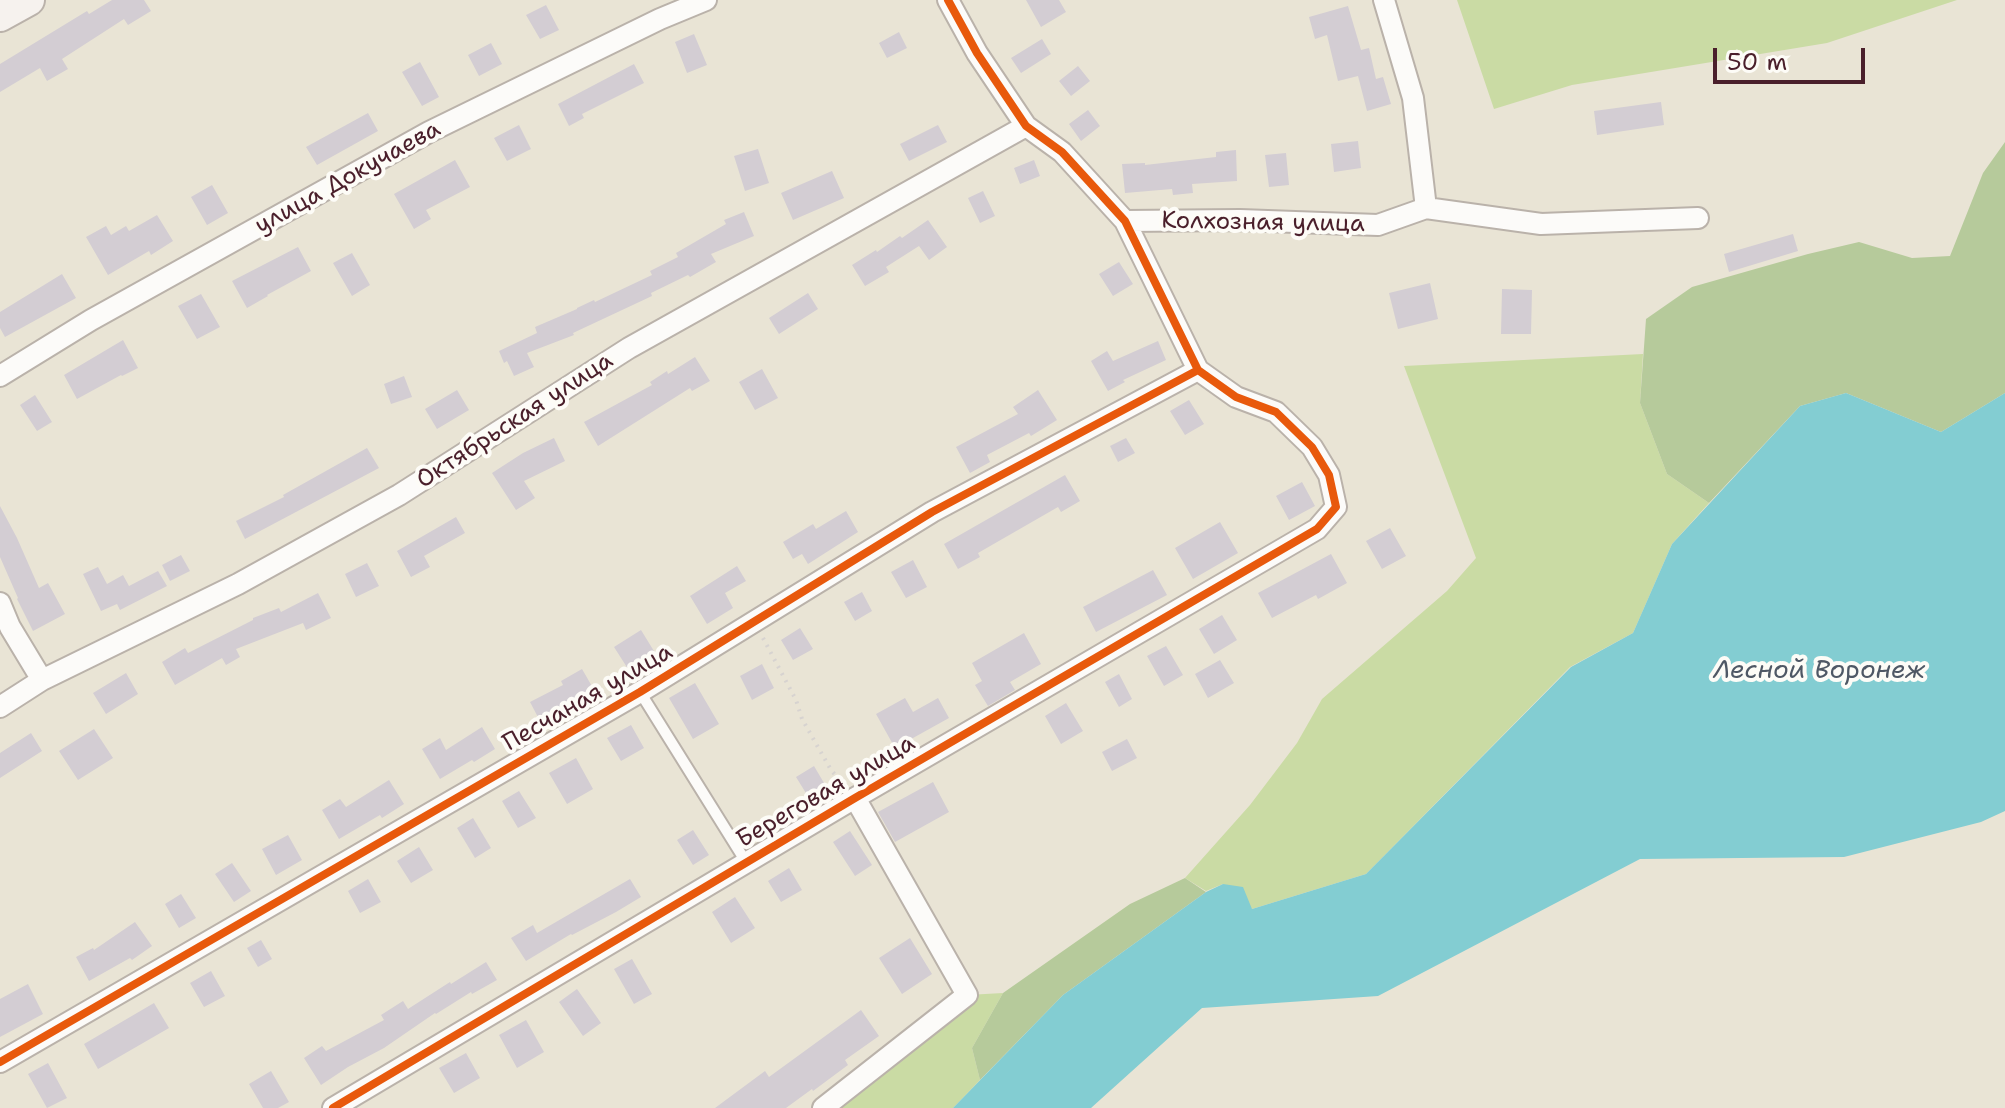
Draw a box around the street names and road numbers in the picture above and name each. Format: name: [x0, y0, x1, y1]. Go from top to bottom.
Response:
street label: улица Докучаева: [250, 115, 446, 241]
street label: Колхозная улица: [1161, 207, 1365, 239]
street label: Октябрьская улица: [411, 347, 619, 495]
street label: Песчаная улица: [498, 638, 678, 758]
street label: Береговая улица: [732, 729, 920, 855]

